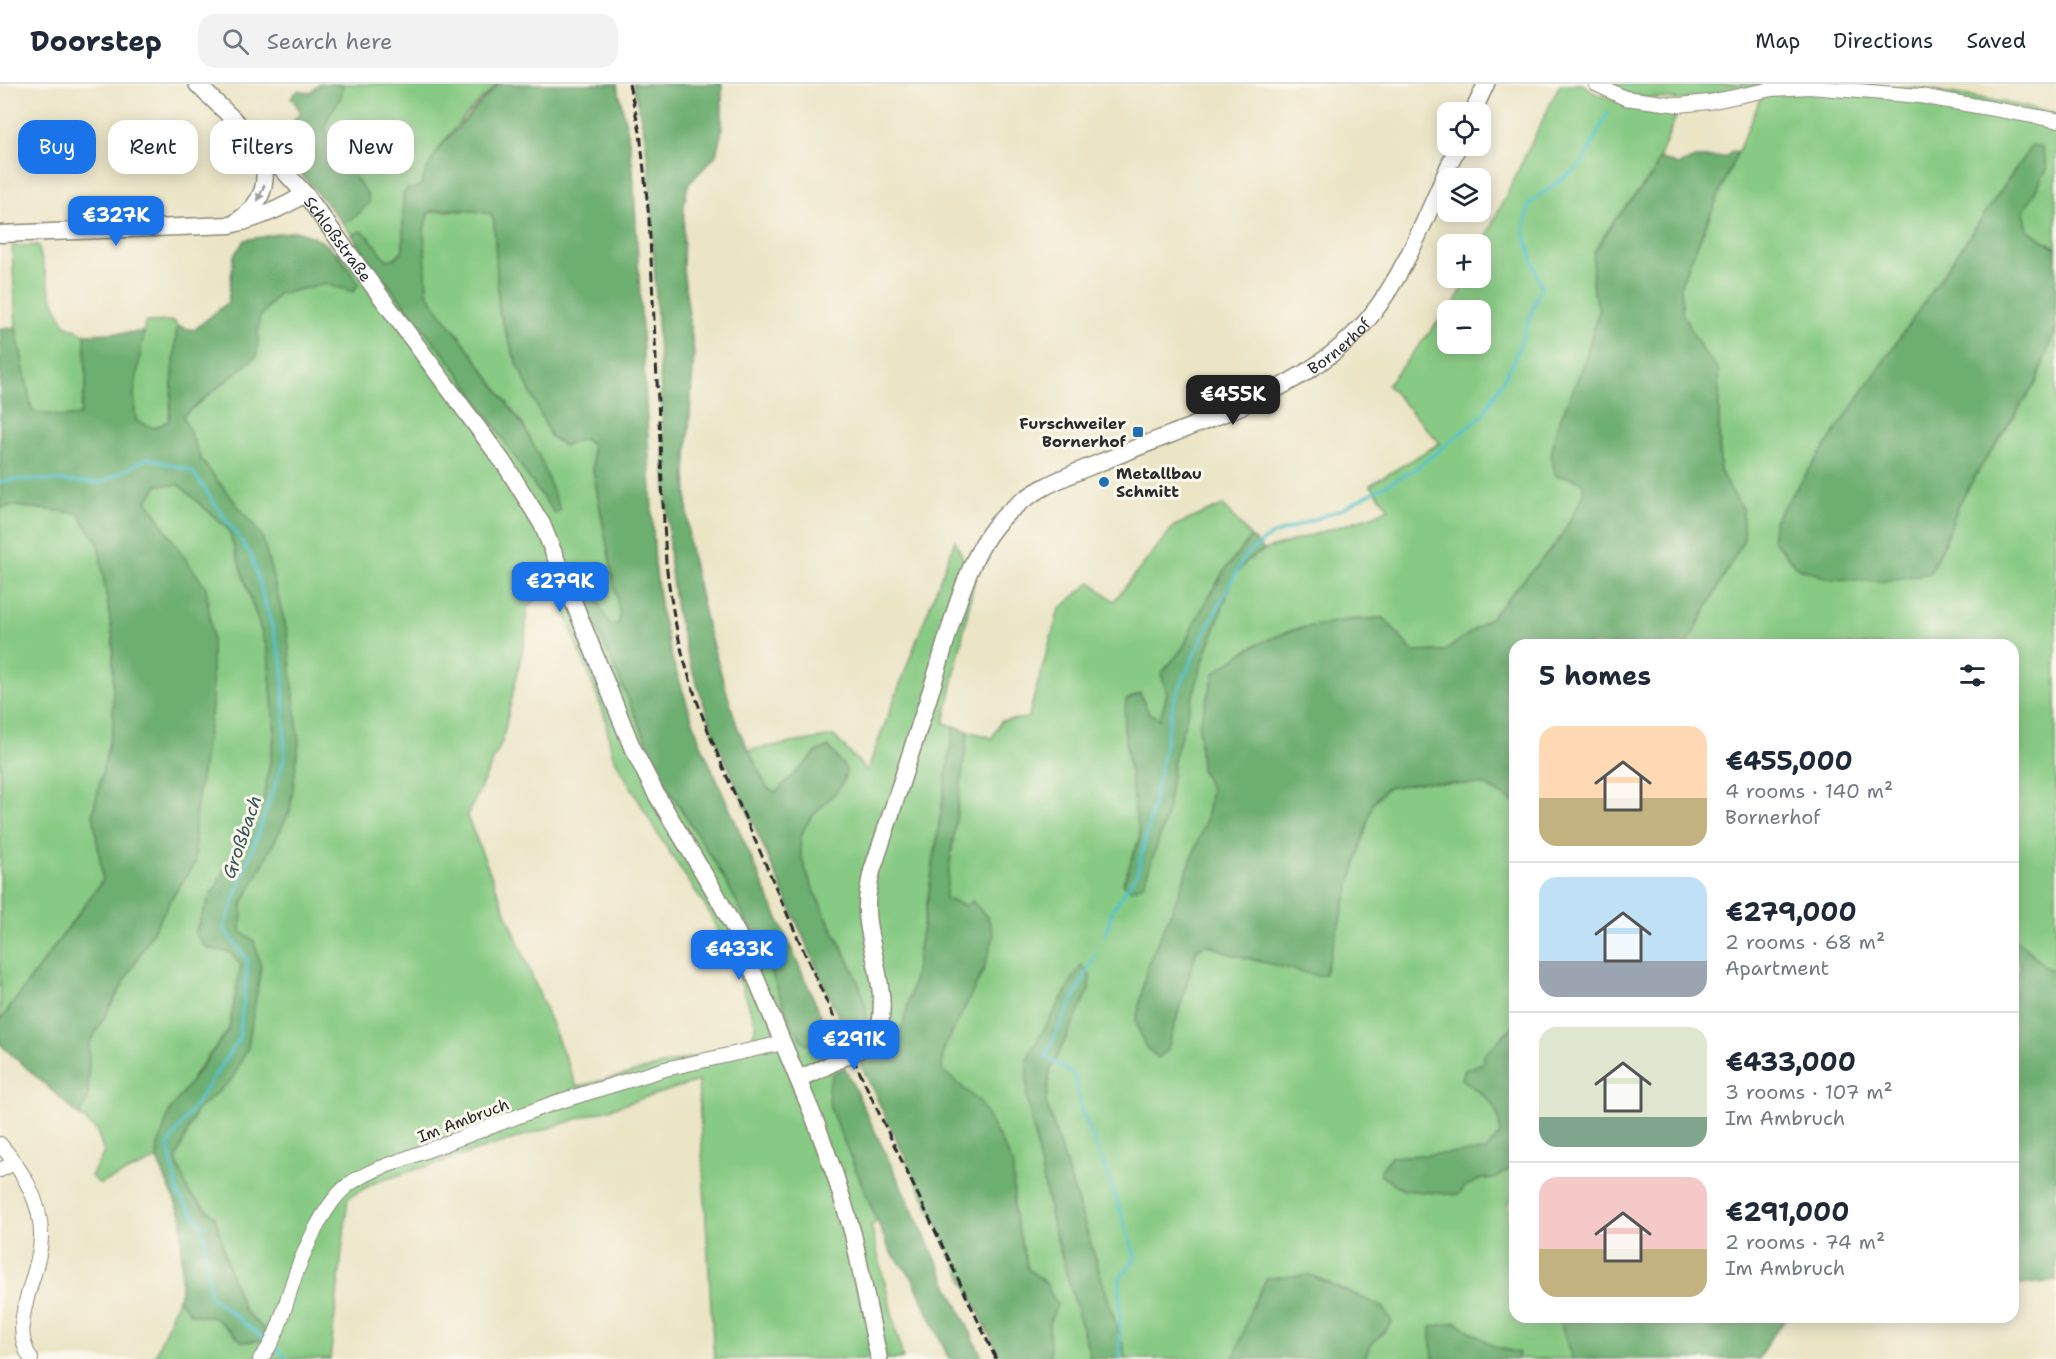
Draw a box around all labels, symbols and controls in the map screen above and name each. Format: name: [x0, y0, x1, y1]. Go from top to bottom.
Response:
search box: [198, 14, 618, 68]
text: Doorstep: [30, 22, 162, 60]
icon: search: [219, 25, 252, 58]
text: Search here: [267, 27, 393, 56]
text: Map: [1755, 27, 1800, 55]
text: Directions: [1833, 27, 1933, 55]
text: Saved: [1966, 27, 2026, 55]
map controls: [1437, 102, 1491, 354]
button: locate: [1437, 102, 1491, 156]
chip: Buy: [18, 120, 96, 174]
chip: Rent: [108, 120, 198, 174]
chip: Filters: [210, 120, 315, 174]
chip: New: [327, 120, 414, 174]
button: layers: [1437, 168, 1491, 222]
one-way arrow: [256, 184, 266, 202]
street label: Schloßstraße: [299, 192, 376, 286]
pin: €327K: [74, 196, 158, 247]
text: €327K: [82, 202, 150, 228]
button: +: [1437, 234, 1491, 288]
button: −: [1437, 300, 1491, 354]
street label: Bornerhof: [1304, 313, 1376, 379]
pin: €455K: [1191, 375, 1275, 426]
text: €455K: [1200, 381, 1266, 407]
place label: Furschweiler Bornerhof: [1019, 413, 1127, 452]
marker: Furschweiler Bornerhof: [1131, 425, 1145, 439]
place label: Metallbau Schmitt: [1116, 463, 1202, 502]
marker: Metallbau Schmitt: [1097, 475, 1111, 489]
pin: €279K: [518, 562, 602, 613]
text: €279K: [526, 568, 594, 594]
text: 5 homes: [1539, 658, 1651, 693]
icon: filters: [1956, 659, 1989, 692]
text: €455,000: [1725, 743, 1853, 778]
icon: home: [1587, 750, 1659, 822]
text: 4 rooms · 140 m²: [1725, 778, 1893, 804]
water label: Großbach: [217, 792, 267, 882]
text: Bornerhof: [1725, 804, 1821, 830]
text: €279,000: [1725, 894, 1857, 929]
icon: home: [1587, 901, 1659, 973]
text: 2 rooms · 68 m²: [1725, 929, 1885, 955]
pin: €433K: [697, 930, 781, 981]
text: €433K: [705, 936, 773, 962]
text: Apartment: [1725, 955, 1829, 981]
pin: €291K: [812, 1020, 896, 1071]
text: €291K: [822, 1026, 886, 1052]
text: €433,000: [1725, 1044, 1856, 1079]
icon: home: [1587, 1051, 1659, 1123]
text: 3 rooms · 107 m²: [1725, 1079, 1893, 1105]
street label: Im Ambruch: [414, 1093, 512, 1148]
text: Im Ambruch: [1725, 1105, 1845, 1131]
text: €291,000: [1725, 1194, 1849, 1229]
icon: home: [1587, 1201, 1659, 1273]
text: 2 rooms · 74 m²: [1725, 1229, 1885, 1255]
text: Im Ambruch: [1725, 1255, 1845, 1281]

